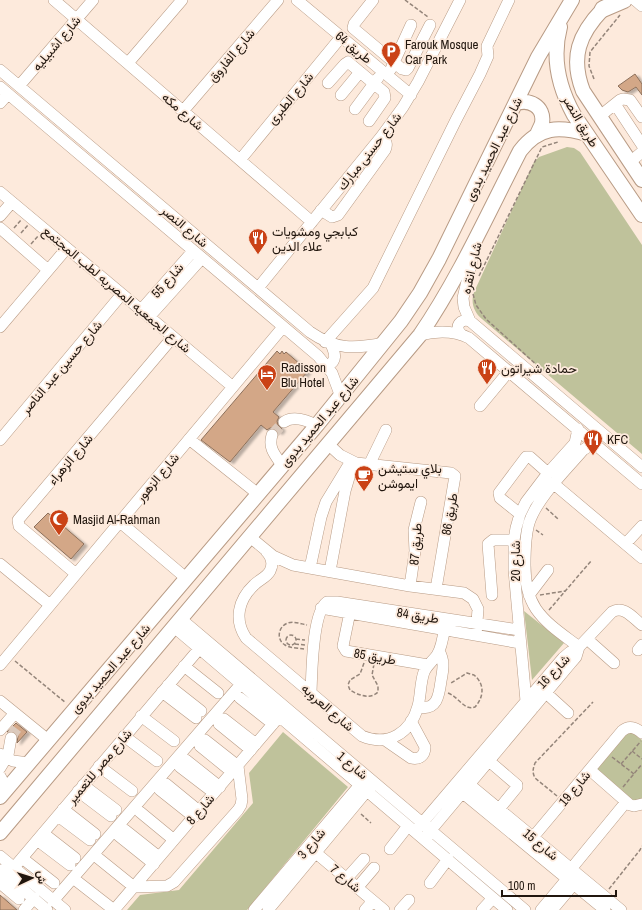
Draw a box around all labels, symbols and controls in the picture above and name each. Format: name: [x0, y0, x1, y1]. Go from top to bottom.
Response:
street label: شارع اشبيليه: [28, 12, 85, 75]
street label: شارع الفاروق: [204, 25, 259, 86]
street label: طريق 64: [332, 27, 376, 67]
place label: Farouk Mosque Car Park: [405, 36, 479, 68]
parking icon: Farouk Mosque Car Park: [380, 40, 402, 68]
street label: شارع الطبرى: [264, 69, 318, 129]
street label: شارع مكه: [158, 89, 207, 135]
street label: طريق النصر: [558, 91, 603, 150]
street label: شارع عبد الحميد بدوى: [461, 94, 527, 204]
street label: شارع حسنى مبارك: [334, 109, 406, 194]
street label: شارع النصر: [156, 201, 212, 252]
street label: شارع الجمعيه المصريه لطب المجتمع: [38, 222, 194, 357]
place label: كبابجي ومشويات علاء الدين: [272, 223, 358, 255]
restaurant icon: كبابجي ومشويات علاء الدين: [247, 227, 269, 255]
street label: شارع انقره: [457, 241, 487, 296]
street label: شارع 55: [148, 259, 188, 302]
street label: شارع حسين عبد الناصر: [16, 317, 107, 419]
restaurant icon: حمادة شيراتون: [476, 357, 498, 385]
place label: Radisson Blu Hotel: [281, 359, 326, 391]
place label: حمادة شيراتون: [501, 360, 577, 377]
hotel icon: Radisson Blu Hotel: [256, 363, 278, 391]
street label: شارع عبد الحميد بدوى: [276, 372, 363, 471]
restaurant icon: KFC: [582, 428, 604, 456]
street label: شارع الزهراء: [44, 430, 97, 489]
place label: KFC: [607, 431, 629, 448]
street label: شارع الزهور: [131, 449, 184, 507]
place label: بلاي ستيشن ايموشن: [378, 460, 442, 492]
cafe icon: بلاي ستيشن ايموشن: [353, 464, 375, 492]
street label: طريق 86: [437, 492, 462, 536]
mosque icon: Masjid Al-Rahman: [48, 508, 70, 536]
place label: Masjid Al-Rahman: [73, 511, 160, 528]
street label: طريق 87: [405, 522, 426, 566]
street label: شارع 20: [507, 541, 525, 581]
street label: طريق 84: [396, 604, 440, 627]
street label: شارع عبد الحميد بدوى: [67, 620, 155, 717]
street label: طريق 85: [353, 644, 397, 669]
street label: شارع 16: [533, 651, 574, 693]
street label: شارع العروبه: [297, 680, 358, 736]
street label: شارع مصر للتعمير: [62, 725, 136, 809]
street label: شارع 1: [333, 748, 372, 784]
street label: شارع 19: [555, 767, 595, 810]
street label: شارع 8: [182, 791, 219, 829]
street label: شارع 3: [294, 824, 330, 863]
street label: شارع 15: [519, 825, 562, 865]
north arrow: [12, 858, 52, 898]
street label: شارع 7: [326, 861, 365, 897]
text: ش: [35, 870, 49, 884]
scale bar: [502, 872, 616, 898]
text: 100 m: [508, 878, 535, 894]

